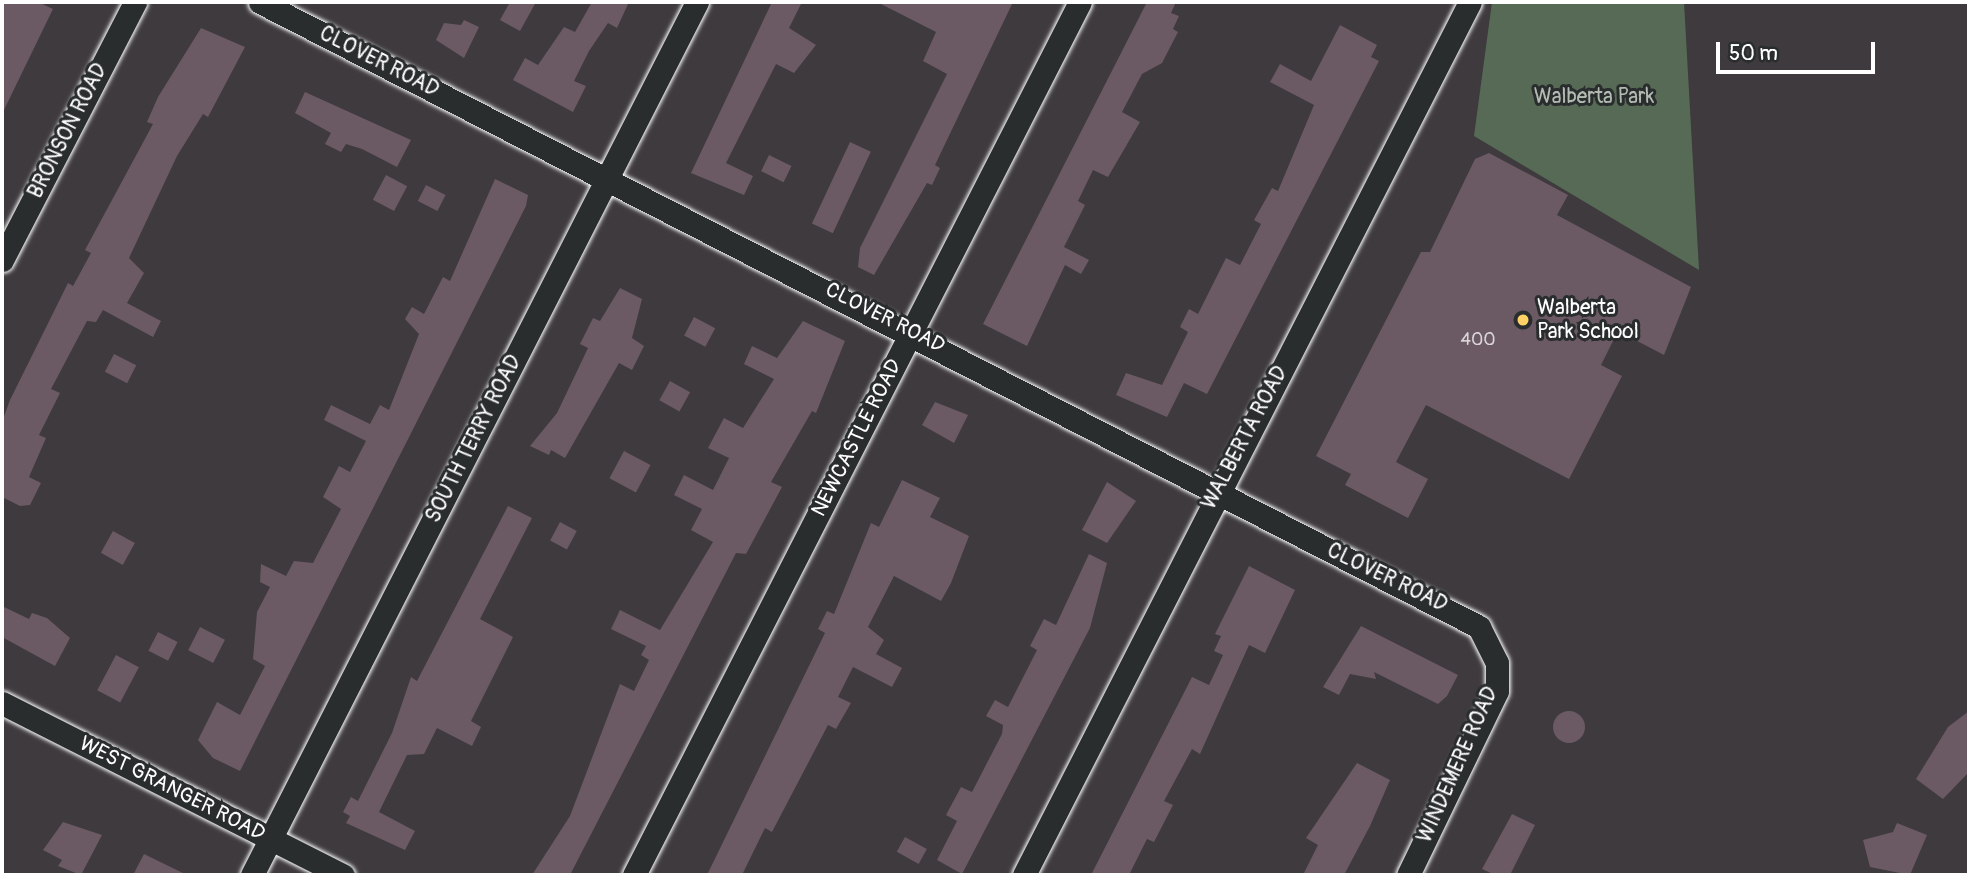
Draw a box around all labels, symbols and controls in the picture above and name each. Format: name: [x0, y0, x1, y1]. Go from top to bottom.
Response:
street label: CLOVER ROAD: [315, 21, 443, 103]
scale bar: [1719, 28, 1878, 72]
text: 50 m: [1729, 40, 1778, 67]
street label: BRONSON ROAD: [23, 59, 113, 203]
park label: Walberta Park: [1534, 84, 1654, 110]
street label: CLOVER ROAD: [821, 277, 949, 359]
place label: Walberta Park School: [1537, 295, 1639, 345]
marker: Walberta Park School: [1515, 312, 1531, 328]
house number: 400: [1460, 329, 1496, 351]
street label: SOUTH TERRY ROAD: [421, 351, 527, 527]
street label: NEWCASTLE ROAD: [806, 355, 908, 521]
street label: WALBERTA ROAD: [1197, 362, 1293, 514]
street label: CLOVER ROAD: [1323, 538, 1451, 618]
street label: WINDEMERE ROAD: [1412, 683, 1504, 847]
street label: WEST GRANGER ROAD: [75, 731, 269, 847]

